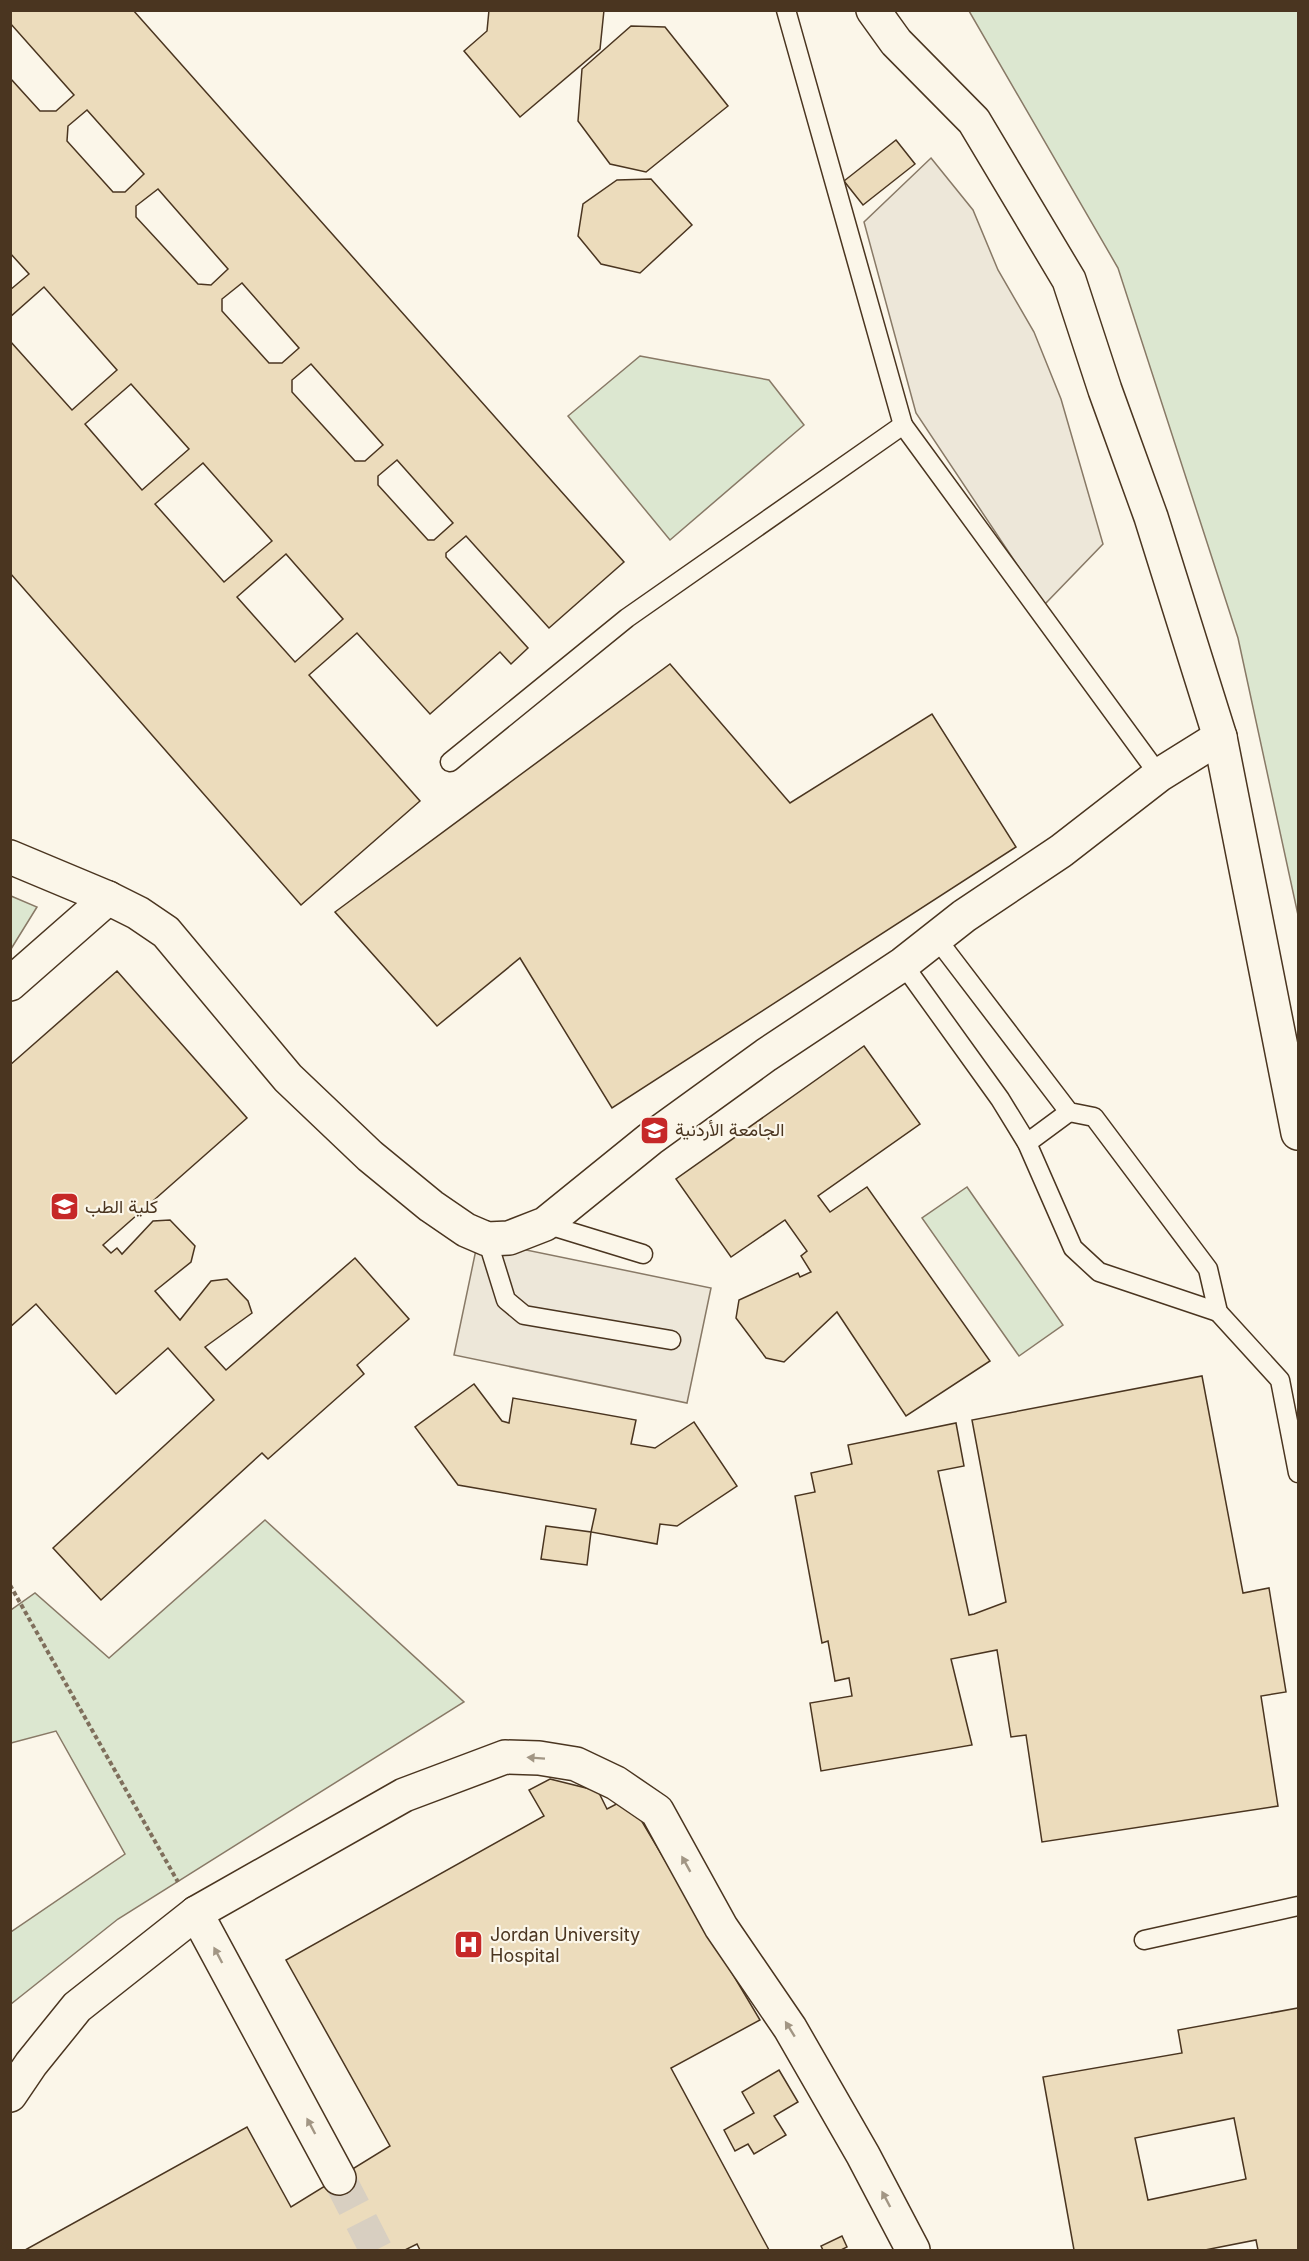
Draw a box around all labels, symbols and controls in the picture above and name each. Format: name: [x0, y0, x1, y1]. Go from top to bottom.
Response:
school or university icon: الجامعة الأردنية: [638, 1114, 670, 1146]
place label: الجامعة الأردنية: [675, 1119, 784, 1141]
school or university icon: كلية الطب: [48, 1191, 80, 1223]
place label: كلية الطب: [85, 1196, 158, 1217]
one-way arrow: [526, 1753, 545, 1763]
one-way arrow: [681, 1855, 691, 1872]
place label: Jordan University Hospital: [490, 1924, 640, 1966]
hospital icon: Jordan University Hospital: [453, 1929, 485, 1961]
one-way arrow: [213, 1946, 223, 1963]
one-way arrow: [784, 2021, 795, 2037]
one-way arrow: [306, 2117, 316, 2134]
one-way arrow: [881, 2190, 891, 2207]

